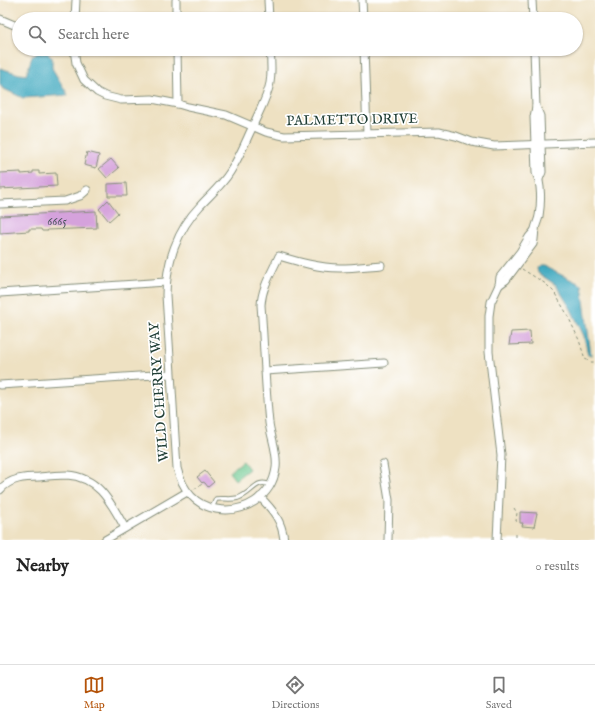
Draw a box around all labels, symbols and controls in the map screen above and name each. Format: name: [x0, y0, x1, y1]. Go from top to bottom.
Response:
search box: [12, 12, 583, 56]
icon: search: [26, 23, 48, 45]
text: Search here: [58, 25, 129, 44]
street label: PALMETTO DRIVE: [286, 110, 418, 130]
house number: 6665: [47, 214, 67, 229]
street label: WILD CHERRY WAY: [145, 320, 173, 463]
text: Nearby: [16, 556, 69, 577]
text: 0 results: [535, 558, 579, 575]
tab: Map: [83, 674, 105, 712]
tab: Directions: [272, 674, 319, 712]
tab: Saved: [486, 674, 512, 712]

